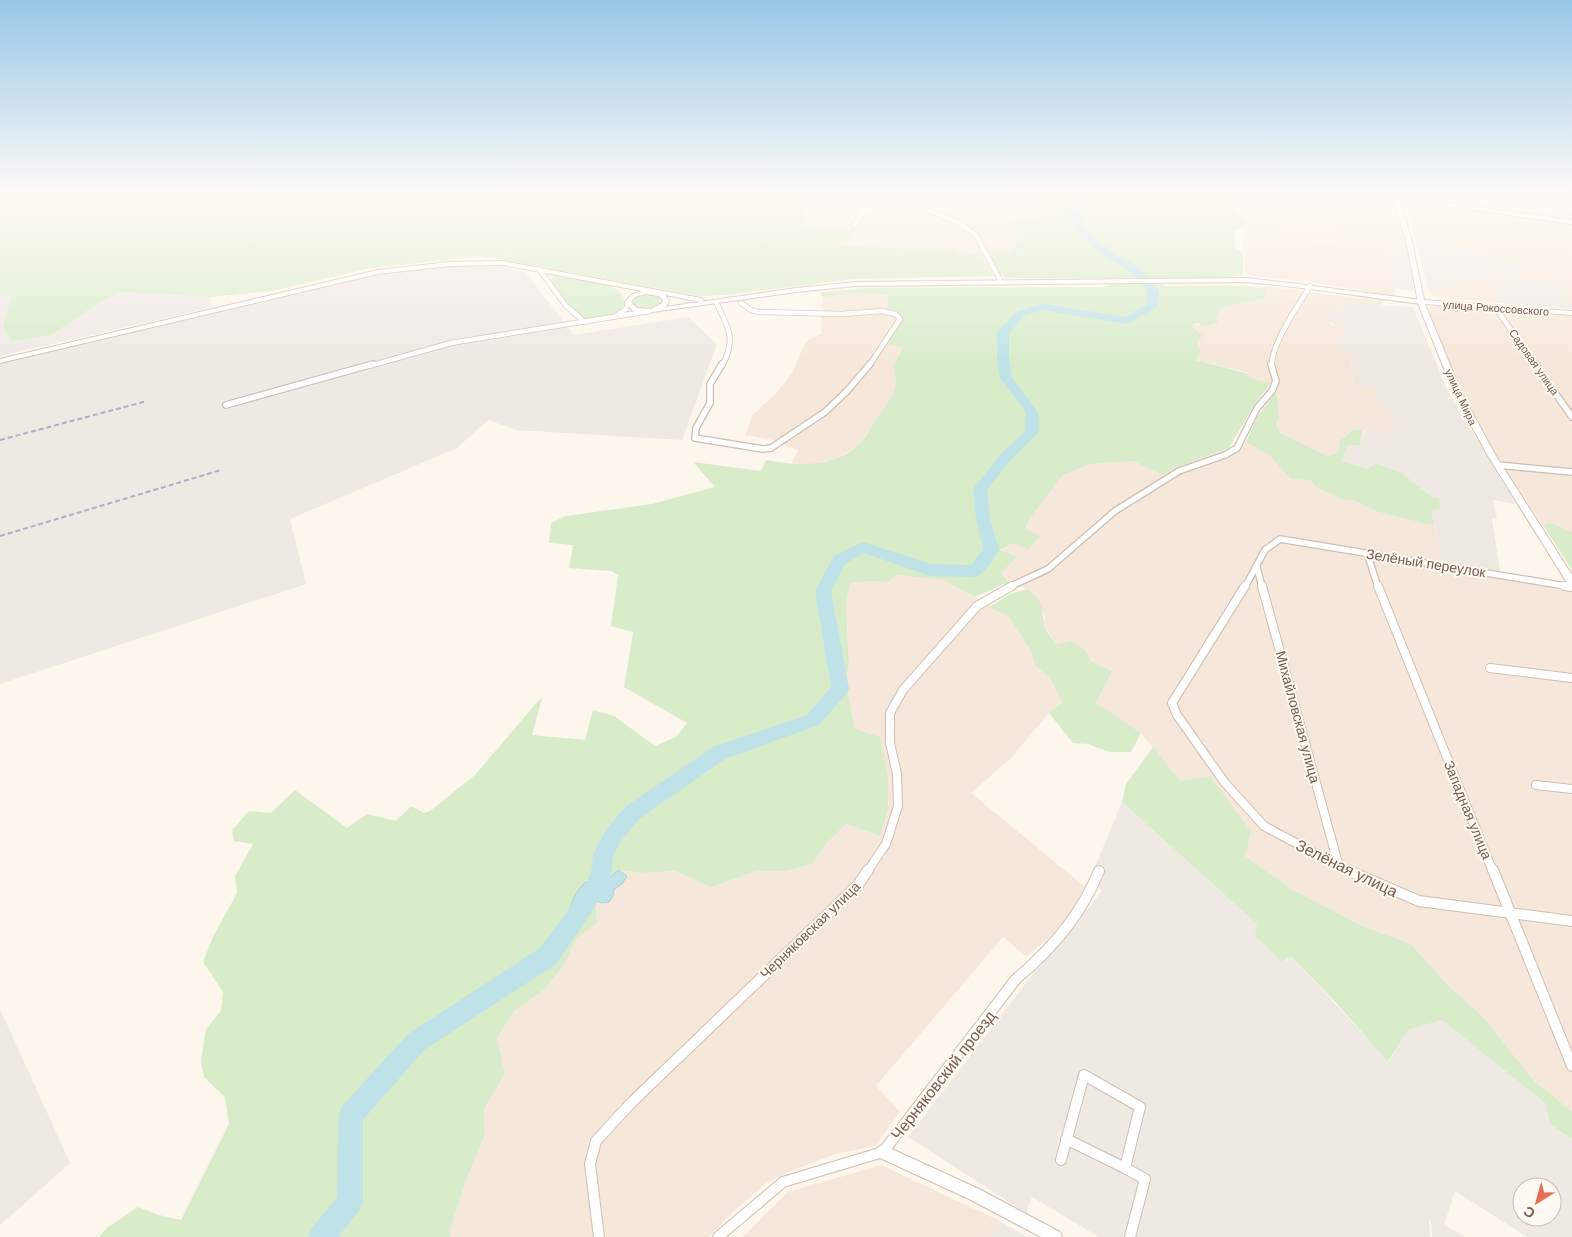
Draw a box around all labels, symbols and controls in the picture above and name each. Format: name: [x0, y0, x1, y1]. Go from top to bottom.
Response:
street label: улица Рокоссовского: [1442, 297, 1550, 319]
street label: Садовая улица: [1506, 326, 1563, 399]
street label: улица Мира: [1442, 367, 1481, 428]
street label: Зелёный переулок: [1365, 545, 1488, 581]
street label: Михайловская улица: [1272, 649, 1324, 785]
street label: Западная улица: [1440, 758, 1496, 862]
street label: Зелёная улица: [1292, 835, 1401, 902]
street label: Черняковская улица: [756, 877, 864, 983]
street label: Черняковский проезд: [886, 1006, 1001, 1144]
north arrow: [1512, 1177, 1562, 1227]
text: С: [1520, 1202, 1539, 1223]

